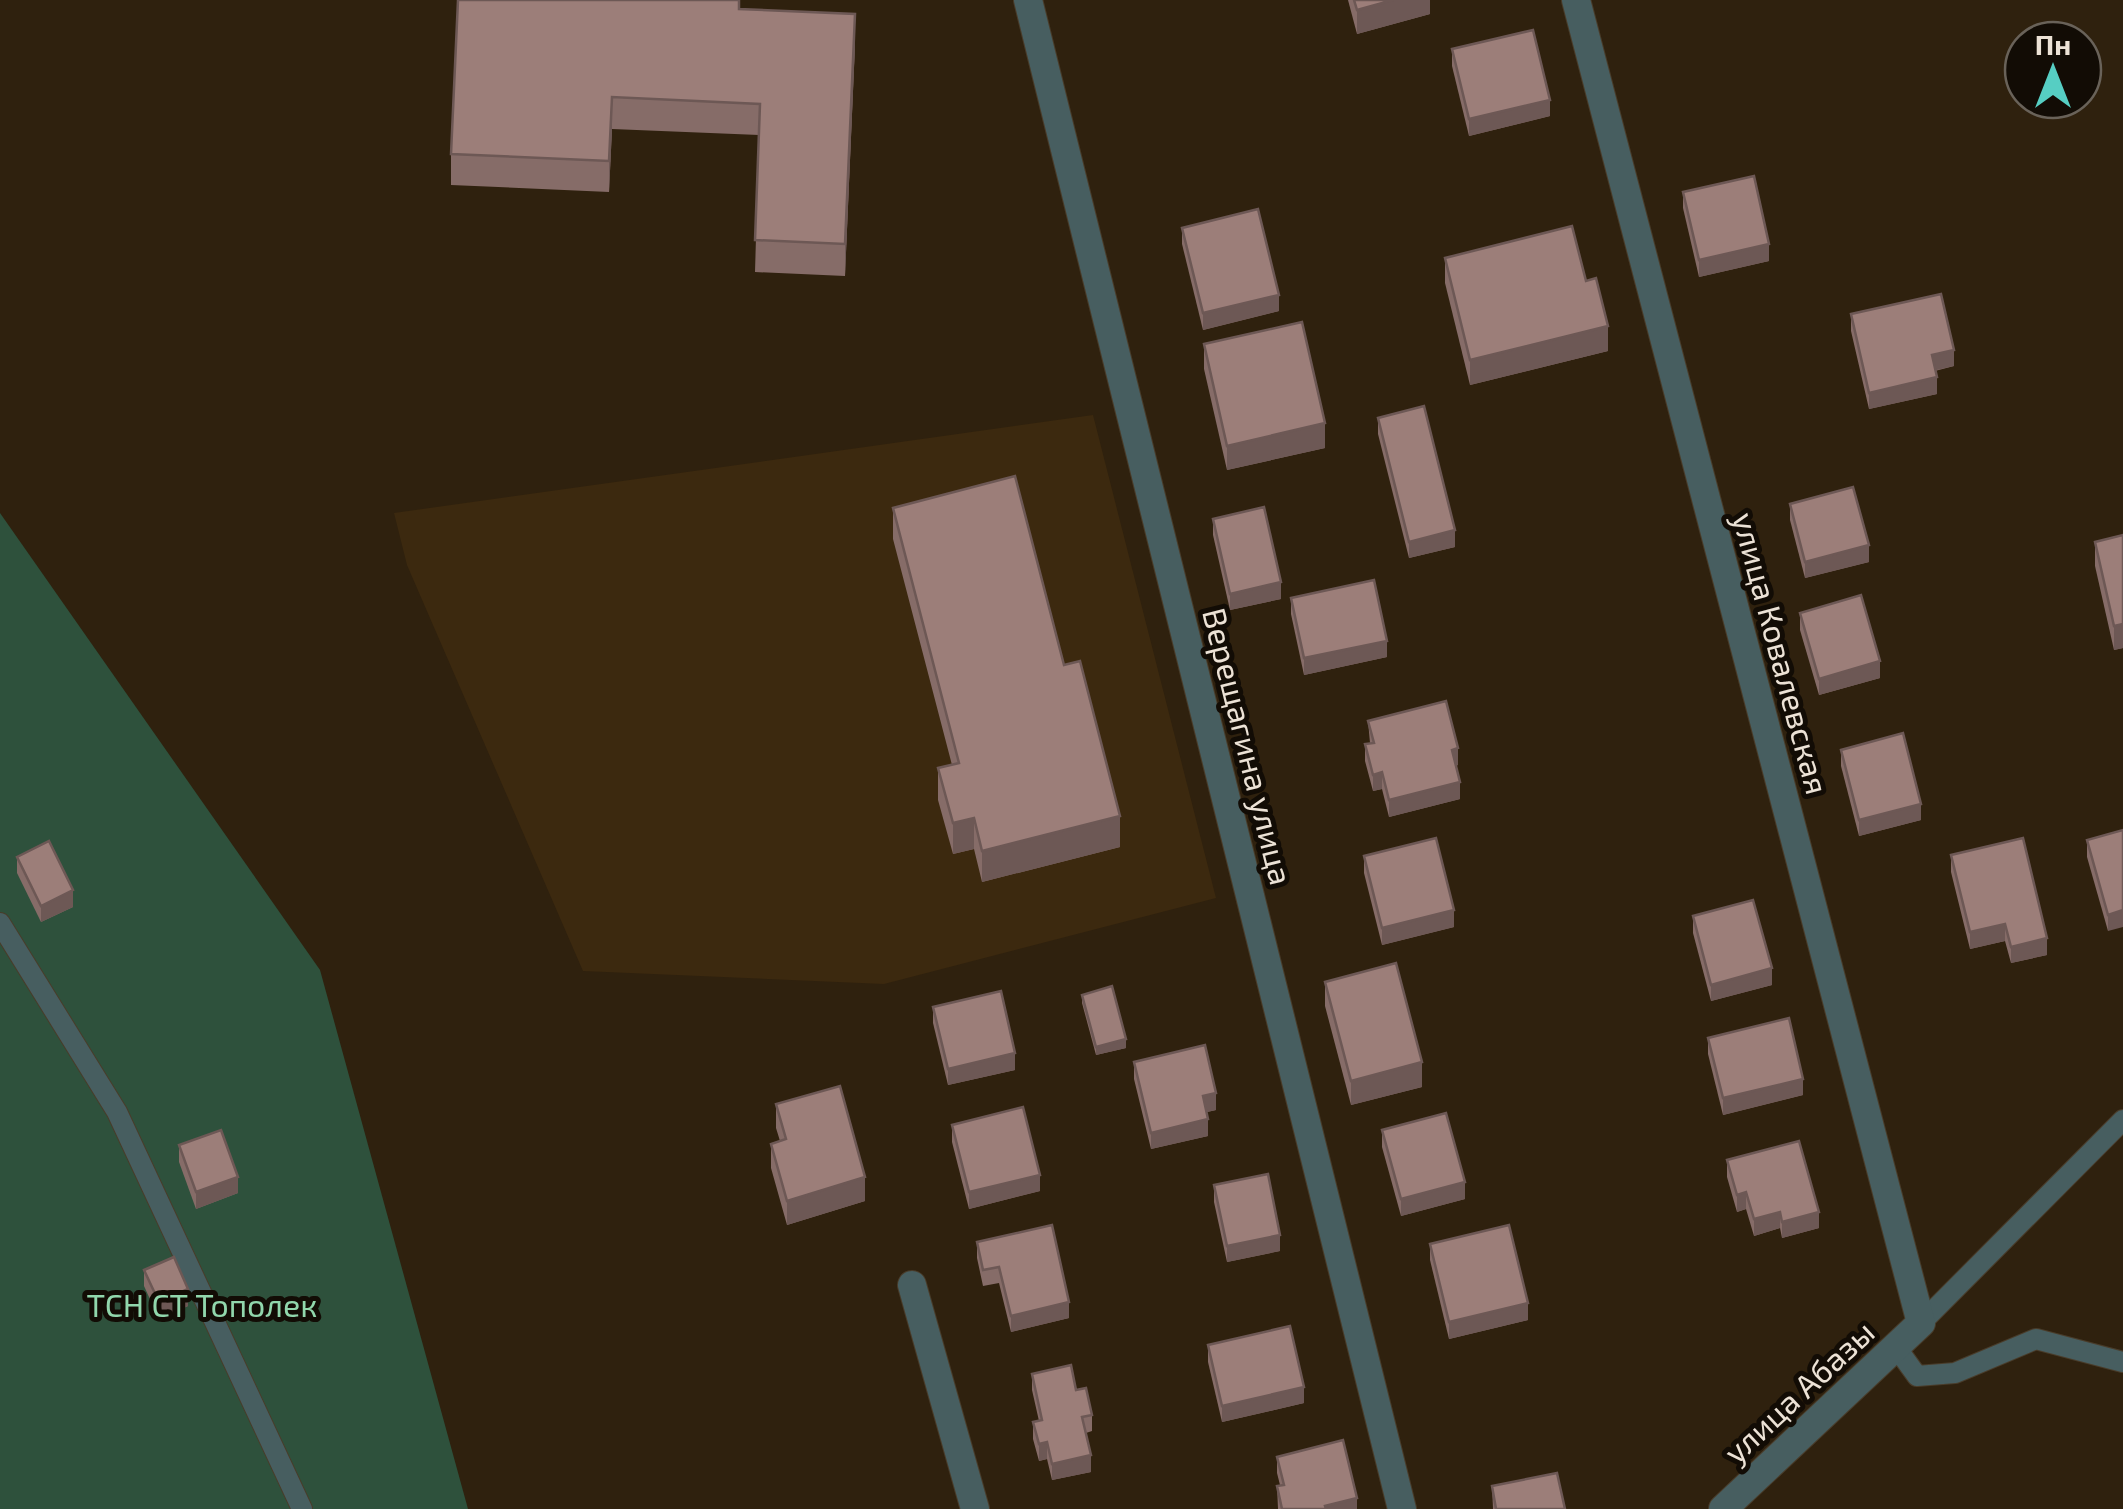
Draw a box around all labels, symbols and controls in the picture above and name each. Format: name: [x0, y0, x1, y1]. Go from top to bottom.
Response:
north arrow: [2003, 20, 2103, 120]
text: Пн: [2035, 27, 2071, 61]
street label: улица Ковалевская: [1725, 508, 1838, 798]
street label: Верещагина улица: [1195, 604, 1302, 888]
park label: ТСН СТ Тополек: [86, 1285, 318, 1323]
street label: улица Абазы: [1715, 1312, 1882, 1471]

